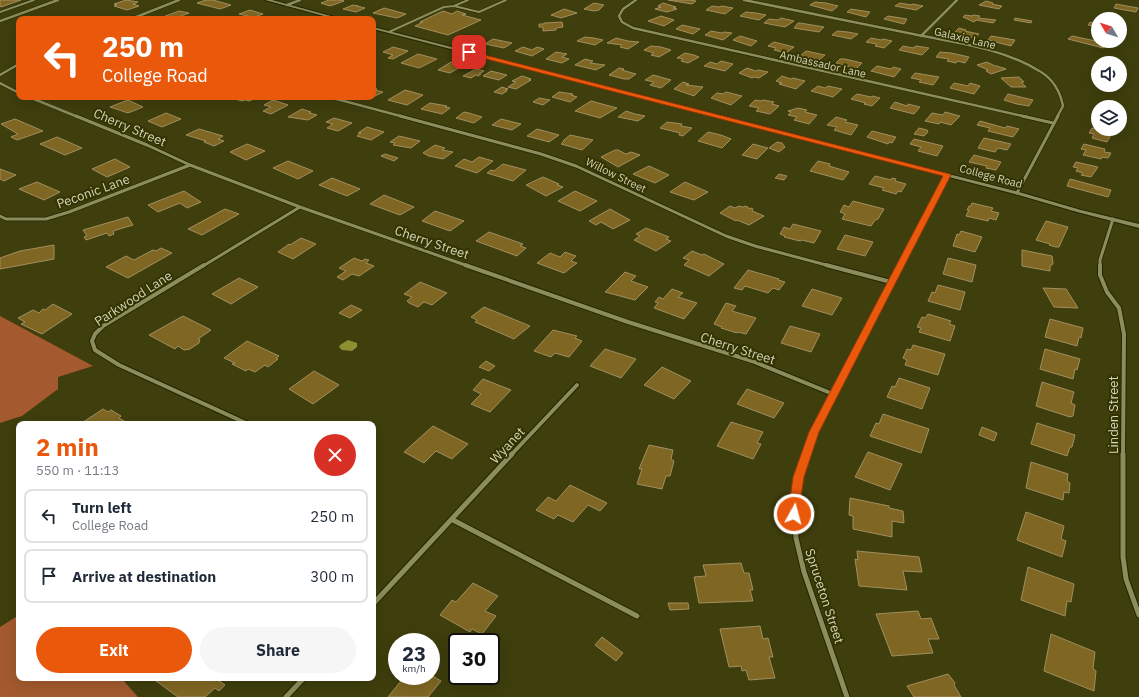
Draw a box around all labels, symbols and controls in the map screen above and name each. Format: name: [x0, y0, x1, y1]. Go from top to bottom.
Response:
north arrow: [1091, 12, 1127, 48]
map controls: [1091, 12, 1127, 136]
street label: Galaxie Lane: [933, 24, 997, 52]
text: 250 m: [102, 28, 184, 65]
icon: left: [36, 32, 88, 84]
pin: [452, 35, 486, 69]
icon: arrive: [458, 41, 480, 63]
street label: Ambassador Lane: [778, 47, 868, 81]
button: sound: [1091, 56, 1127, 92]
text: College Road: [102, 64, 208, 87]
button: layers: [1091, 100, 1127, 136]
street label: Cherry Street: [91, 104, 169, 150]
street label: Willow Street: [583, 154, 649, 196]
street label: College Road: [958, 161, 1024, 191]
street label: Peconic Lane: [54, 170, 132, 213]
street label: Cherry Street: [392, 222, 471, 263]
street label: Parkwood Lane: [91, 267, 175, 330]
street label: Cherry Street: [698, 328, 777, 369]
street label: Linden Street: [1105, 376, 1122, 454]
street label: Wyanet: [486, 423, 529, 467]
text: 2 min: [36, 431, 99, 463]
button: close: [314, 434, 356, 476]
text: 550 m · 11:13: [36, 462, 119, 479]
position arrow: [773, 493, 815, 535]
text: Turn left: [72, 498, 132, 517]
icon: left: [38, 505, 60, 527]
text: 250 m: [310, 507, 354, 526]
text: College Road: [72, 517, 148, 534]
street label: Spruceton Street: [801, 547, 848, 646]
icon: arrive: [38, 565, 60, 587]
text: Arrive at destination: [72, 567, 216, 586]
text: 300 m: [310, 567, 354, 586]
button: Exit: [36, 627, 192, 673]
button: Share: [200, 627, 356, 673]
speed limit sign: 30: [448, 633, 500, 685]
text: 23: [402, 640, 426, 667]
text: km/h: [402, 662, 426, 675]

